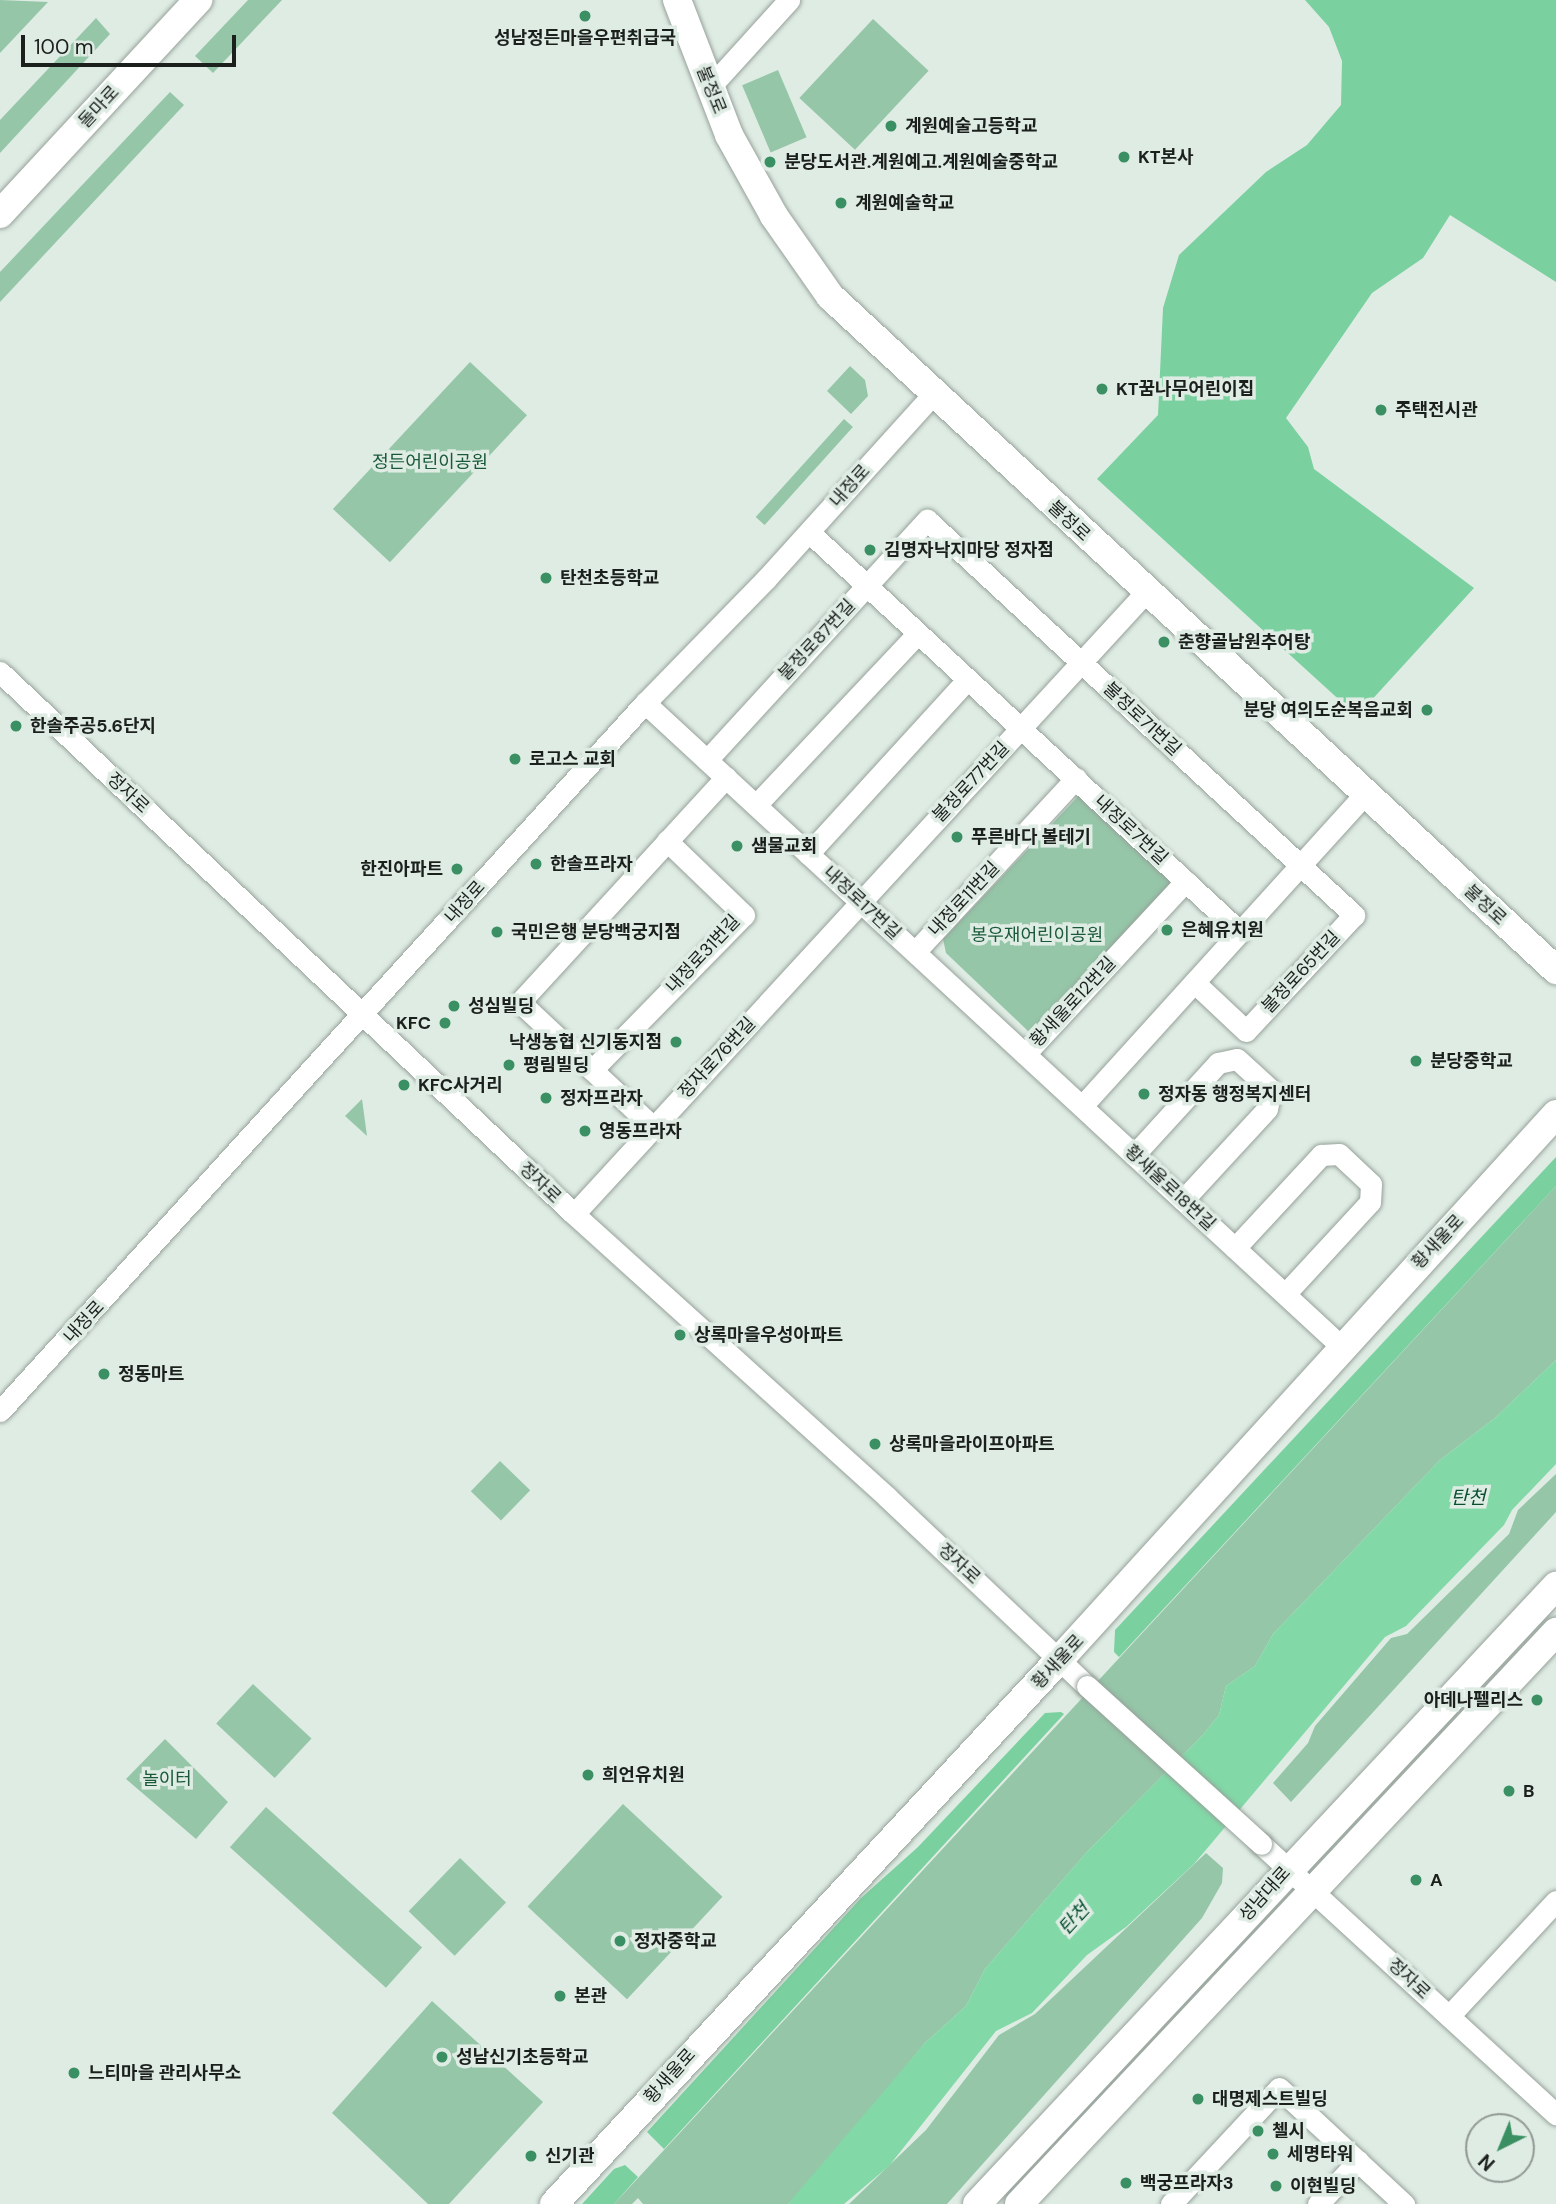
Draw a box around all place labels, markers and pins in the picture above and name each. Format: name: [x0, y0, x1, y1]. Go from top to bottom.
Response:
marker: 성남정든마을우편취급국: [577, 8, 593, 24]
place label: 성남정든마을우편취급국: [494, 27, 676, 49]
place label: 계원예술고등학교: [905, 115, 1037, 137]
marker: 계원예술고등학교: [883, 118, 899, 134]
place label: KT본사: [1138, 146, 1194, 168]
marker: KT본사: [1116, 149, 1132, 165]
place label: 분당도서관.계원예고.계원예술중학교: [784, 151, 1058, 173]
marker: 분당도서관.계원예고.계원예술중학교: [762, 154, 778, 170]
place label: 계원예술학교: [855, 192, 954, 214]
marker: 계원예술학교: [833, 195, 849, 211]
place label: KT꿈나무어린이집: [1116, 378, 1254, 400]
marker: KT꿈나무어린이집: [1094, 381, 1110, 397]
place label: 주택전시관: [1395, 399, 1478, 421]
marker: 주택전시관: [1373, 402, 1389, 418]
place label: 김명자낙지마당 정자점: [884, 539, 1054, 561]
marker: 김명자낙지마당 정자점: [862, 542, 878, 558]
place label: 탄천초등학교: [560, 567, 659, 589]
marker: 탄천초등학교: [538, 570, 554, 586]
place label: 춘향골남원추어탕: [1178, 631, 1310, 653]
marker: 춘향골남원추어탕: [1156, 634, 1172, 650]
place label: 분당 여의도순복음교회: [1243, 699, 1413, 721]
marker: 분당 여의도순복음교회: [1419, 702, 1435, 718]
place label: 한솔주공5.6단지: [30, 715, 156, 737]
marker: 한솔주공5.6단지: [8, 718, 24, 734]
place label: 로고스 교회: [529, 748, 616, 770]
marker: 로고스 교회: [507, 751, 523, 767]
place label: 푸른바다 볼테기: [971, 826, 1091, 848]
marker: 푸른바다 볼테기: [949, 829, 965, 845]
place label: 샘물교회: [751, 835, 817, 857]
marker: 샘물교회: [729, 838, 745, 854]
place label: 한솔프라자: [550, 853, 633, 875]
marker: 한솔프라자: [528, 856, 544, 872]
place label: 한진아파트: [360, 858, 443, 880]
marker: 한진아파트: [449, 861, 465, 877]
place label: 은혜유치원: [1181, 919, 1264, 941]
place label: 국민은행 분당백궁지점: [511, 921, 681, 943]
marker: 은혜유치원: [1159, 922, 1175, 938]
marker: 국민은행 분당백궁지점: [489, 924, 505, 940]
place label: 성심빌딩: [468, 995, 534, 1017]
marker: 성심빌딩: [446, 998, 462, 1014]
place label: KFC: [396, 1012, 431, 1034]
marker: KFC: [437, 1015, 453, 1031]
place label: 낙생농협 신기동지점: [509, 1031, 662, 1053]
marker: 낙생농협 신기동지점: [668, 1034, 684, 1050]
place label: 분당중학교: [1430, 1050, 1513, 1072]
marker: 분당중학교: [1408, 1053, 1424, 1069]
place label: 평림빌딩: [523, 1054, 589, 1076]
marker: 평림빌딩: [501, 1057, 517, 1073]
place label: KFC사거리: [418, 1074, 503, 1096]
marker: KFC사거리: [396, 1077, 412, 1093]
place label: 정자동 행정복지센터: [1158, 1083, 1311, 1105]
marker: 정자동 행정복지센터: [1136, 1086, 1152, 1102]
place label: 정자프라자: [560, 1087, 643, 1109]
marker: 정자프라자: [538, 1090, 554, 1106]
place label: 영동프라자: [599, 1120, 682, 1142]
marker: 영동프라자: [577, 1123, 593, 1139]
place label: 상록마을우성아파트: [694, 1324, 843, 1346]
marker: 상록마을우성아파트: [672, 1327, 688, 1343]
place label: 정동마트: [118, 1363, 184, 1385]
marker: 정동마트: [96, 1366, 112, 1382]
place label: 상록마을라이프아파트: [889, 1433, 1055, 1455]
marker: 상록마을라이프아파트: [867, 1436, 883, 1452]
place label: 아데나펠리스: [1424, 1689, 1523, 1711]
marker: 아데나펠리스: [1529, 1692, 1545, 1708]
place label: 희언유치원: [602, 1764, 685, 1786]
marker: 희언유치원: [580, 1767, 596, 1783]
place label: B: [1523, 1780, 1534, 1802]
marker: B: [1501, 1783, 1517, 1799]
place label: A: [1430, 1869, 1443, 1891]
marker: A: [1408, 1872, 1424, 1888]
place label: 정자중학교: [634, 1930, 717, 1952]
marker: 정자중학교: [612, 1933, 628, 1949]
place label: 본관: [574, 1985, 607, 2007]
marker: 본관: [552, 1988, 568, 2004]
place label: 성남신기초등학교: [456, 2046, 588, 2068]
marker: 성남신기초등학교: [434, 2049, 450, 2065]
place label: 느티마을 관리사무소: [88, 2062, 241, 2084]
marker: 느티마을 관리사무소: [66, 2065, 82, 2081]
place label: 대명제스트빌딩: [1212, 2088, 1328, 2110]
marker: 대명제스트빌딩: [1190, 2091, 1206, 2107]
place label: 첼시: [1272, 2120, 1305, 2142]
marker: 첼시: [1250, 2123, 1266, 2139]
place label: 세명타워: [1287, 2143, 1353, 2165]
place label: 신기관: [545, 2145, 595, 2167]
marker: 세명타워: [1265, 2146, 1281, 2162]
marker: 신기관: [523, 2148, 539, 2164]
place label: 백궁프라자3: [1140, 2172, 1234, 2194]
marker: 백궁프라자3: [1118, 2175, 1134, 2191]
place label: 이현빌딩: [1290, 2175, 1356, 2197]
marker: 이현빌딩: [1268, 2178, 1284, 2194]

